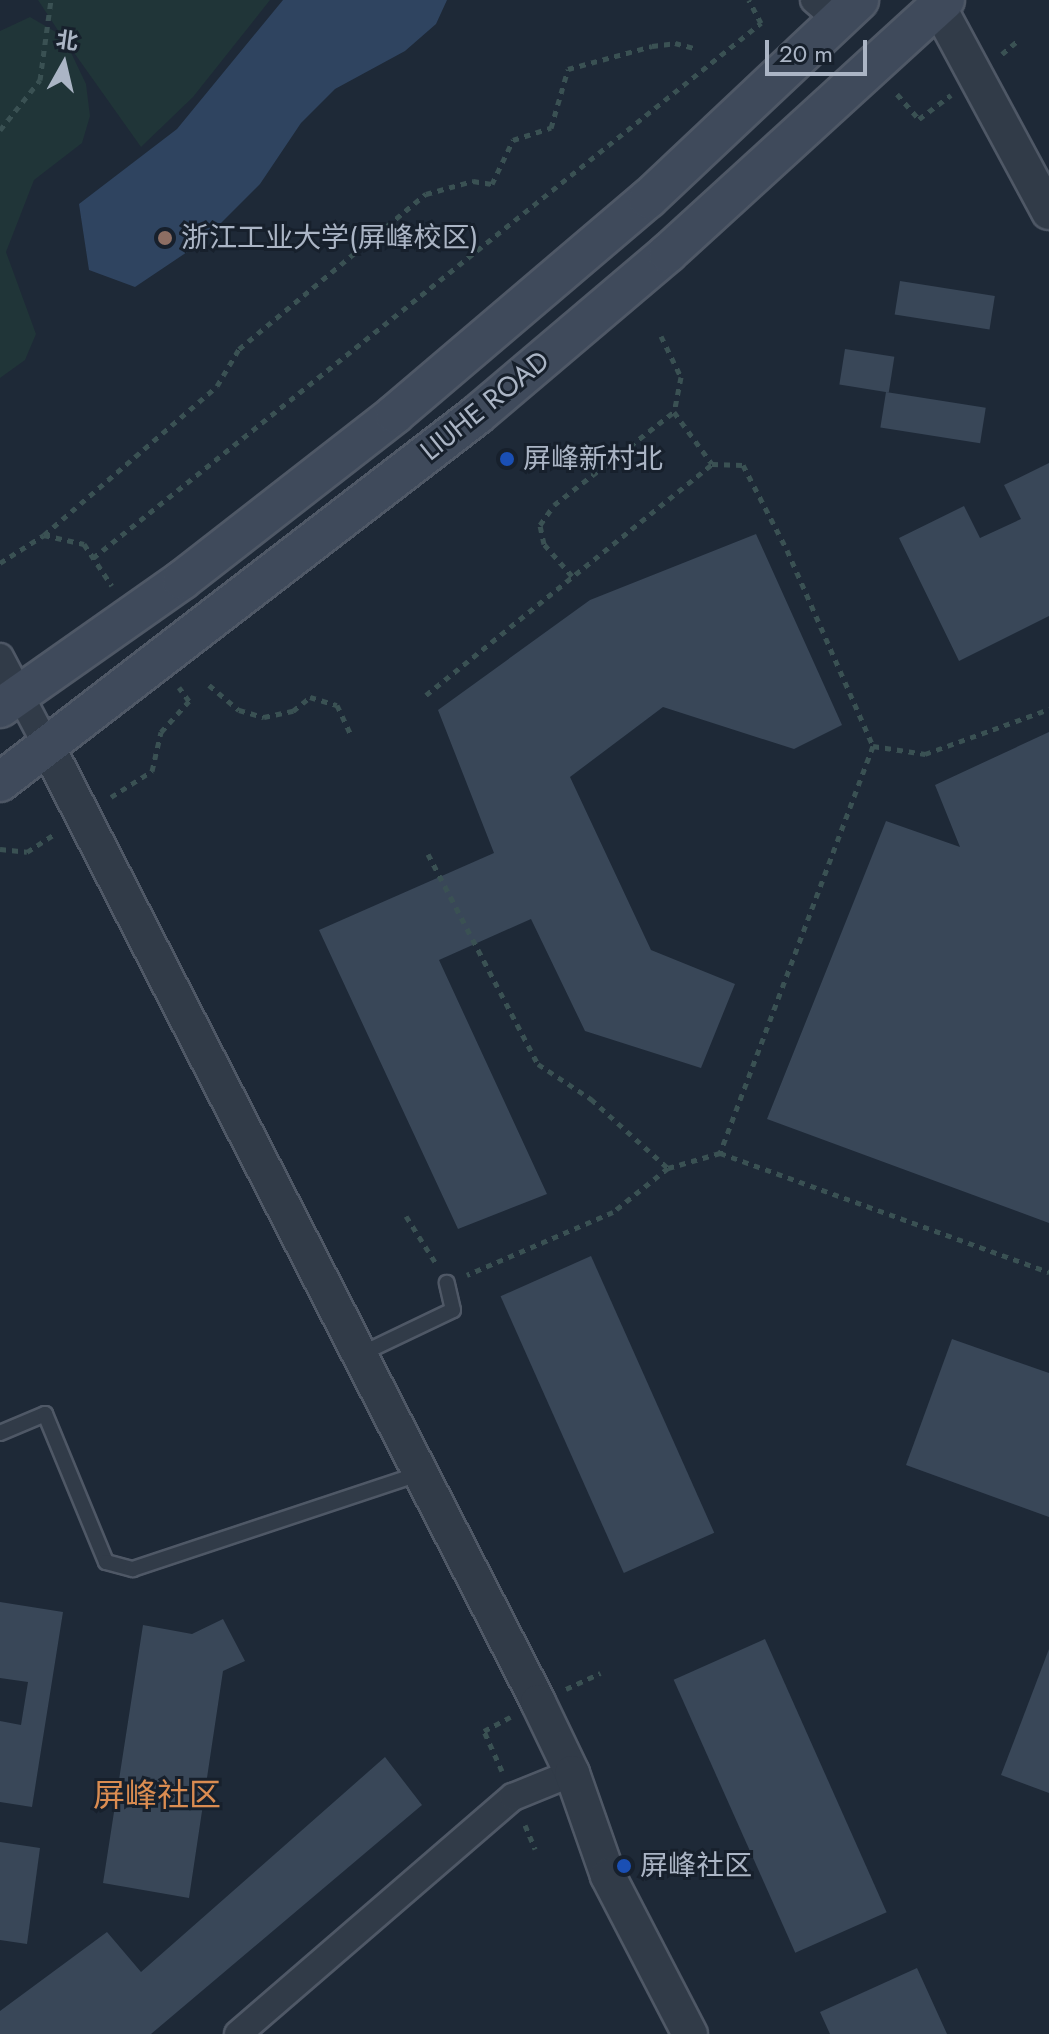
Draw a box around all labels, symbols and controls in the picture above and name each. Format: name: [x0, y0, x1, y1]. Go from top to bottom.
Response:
text: 北: [54, 23, 80, 58]
north arrow: [24, 24, 104, 104]
scale bar: [769, 24, 871, 74]
text: 20 m: [779, 36, 833, 71]
place label: 浙江工业大学(屏峰校区): [181, 221, 478, 255]
marker: 浙江工业大学(屏峰校区): [156, 229, 174, 247]
street label: LIUHE ROAD: [414, 344, 556, 468]
place label: 屏峰新村北: [523, 442, 663, 476]
marker: 屏峰新村北: [498, 450, 516, 468]
district label: 屏峰社区: [93, 1776, 221, 1814]
place label: 屏峰社区: [640, 1849, 752, 1883]
marker: 屏峰社区: [615, 1857, 633, 1875]

